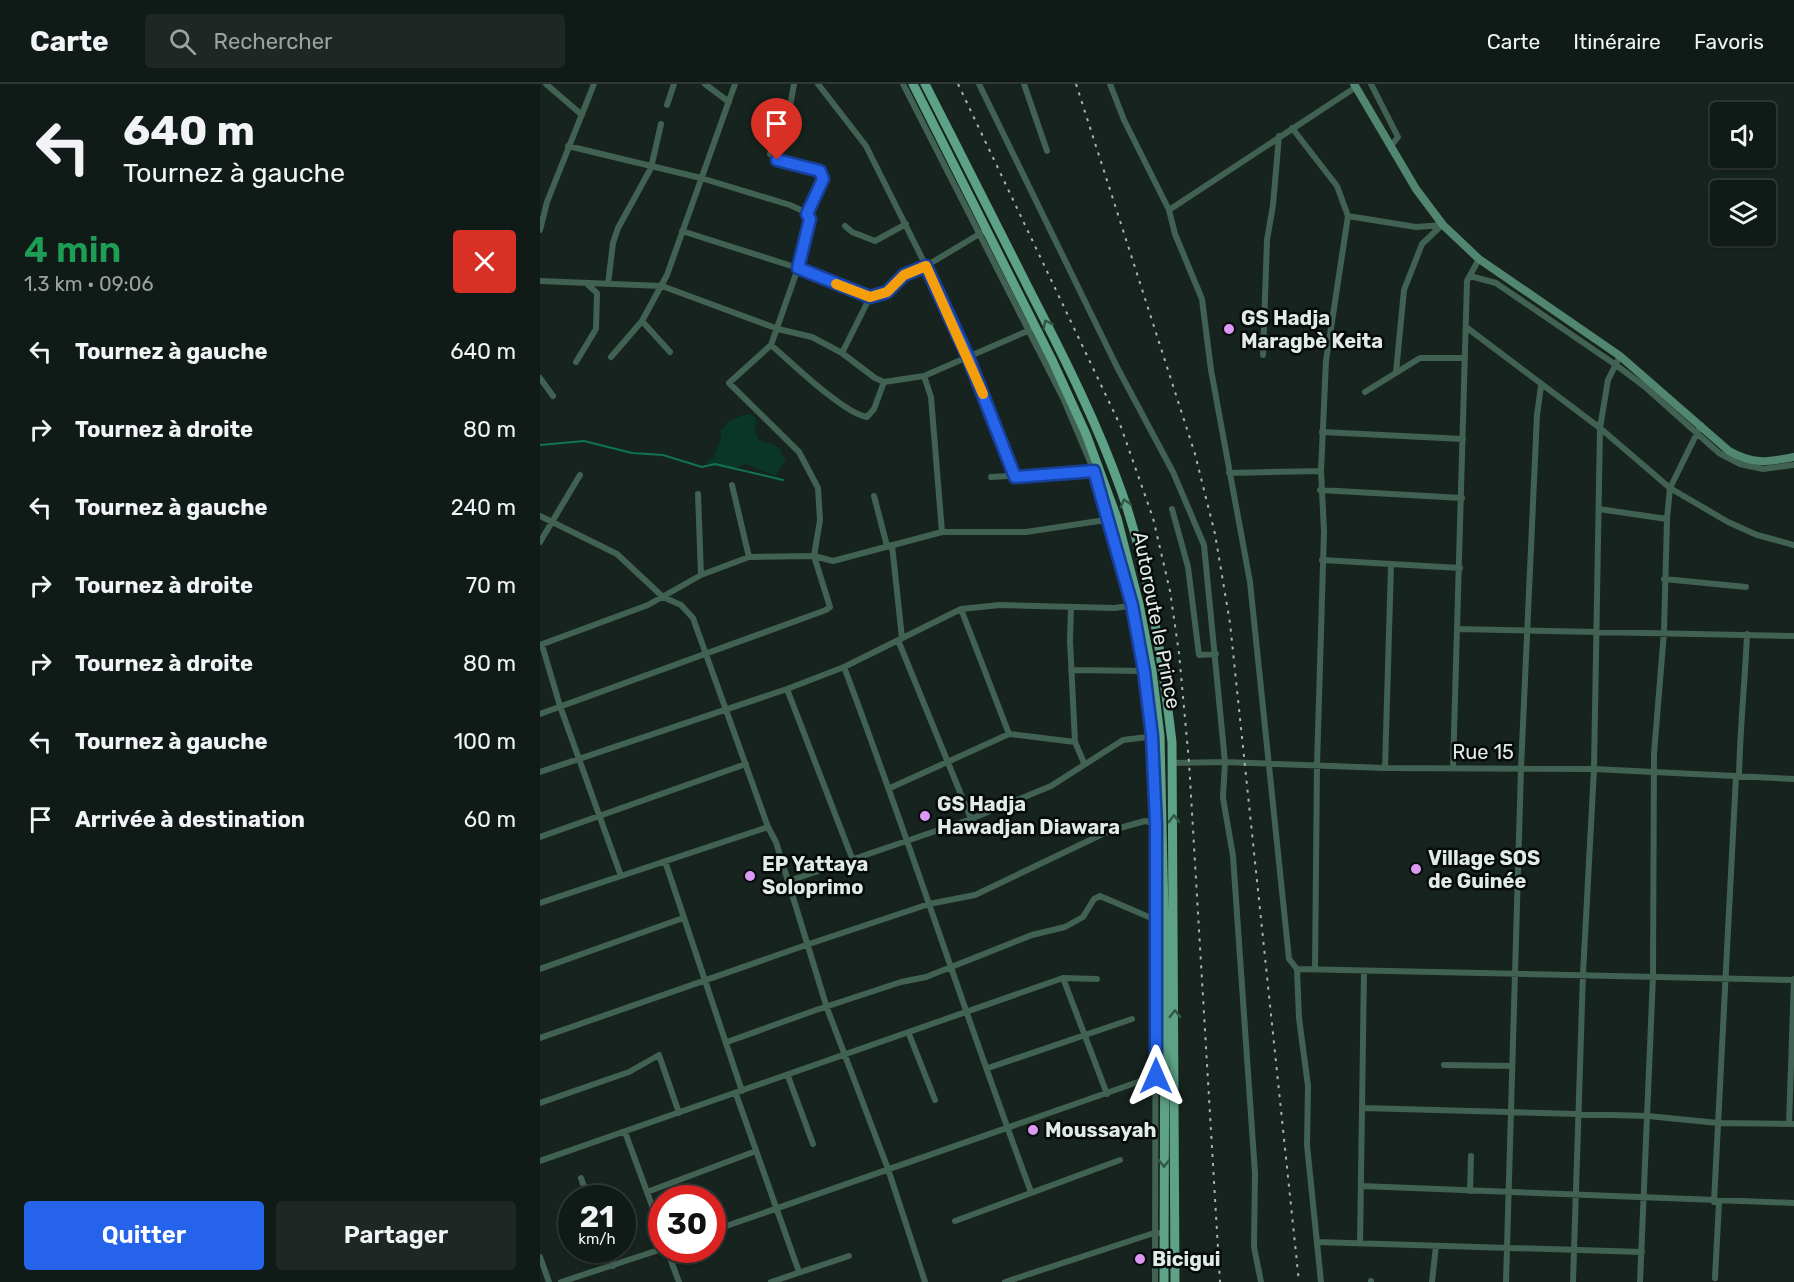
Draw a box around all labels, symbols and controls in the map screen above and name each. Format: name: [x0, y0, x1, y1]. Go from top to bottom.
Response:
search box: [145, 14, 565, 68]
text: Carte: [30, 25, 109, 58]
icon: search: [166, 25, 199, 58]
text: Rechercher: [214, 28, 332, 55]
text: Carte: [1487, 29, 1540, 54]
text: Itinéraire: [1573, 29, 1661, 54]
text: Favoris: [1694, 29, 1764, 54]
pin: [751, 98, 802, 160]
map controls: [1710, 102, 1776, 246]
button: sound: [1710, 102, 1776, 168]
text: 640 m: [123, 106, 255, 156]
icon: arrive: [760, 107, 793, 140]
icon: left: [24, 108, 102, 186]
text: Tournez à gauche: [123, 157, 345, 189]
button: layers: [1710, 180, 1776, 246]
text: 4 min: [24, 228, 121, 271]
button: close: [453, 230, 516, 293]
text: 1.3 km · 09:06: [24, 272, 153, 296]
place label: GS Hadja Maragbè Keita: [1241, 306, 1383, 353]
one-way arrow: [1043, 320, 1054, 330]
marker: GS Hadja Maragbè Keita: [1222, 322, 1236, 336]
icon: left: [24, 335, 57, 368]
text: Tournez à gauche: [75, 338, 268, 365]
text: 640 m: [450, 338, 516, 365]
icon: right: [24, 413, 57, 446]
text: Tournez à droite: [75, 416, 253, 443]
text: 80 m: [463, 416, 516, 443]
icon: left: [24, 491, 57, 524]
text: Tournez à gauche: [75, 494, 268, 521]
text: 240 m: [451, 494, 516, 521]
one-way arrow: [1120, 498, 1132, 509]
street label: Autoroute le Prince: [1128, 529, 1186, 711]
icon: right: [24, 569, 57, 602]
text: Tournez à droite: [75, 572, 253, 599]
text: 70 m: [466, 572, 516, 599]
icon: right: [24, 647, 57, 680]
text: Tournez à droite: [75, 650, 253, 677]
text: 80 m: [463, 650, 516, 677]
icon: left: [24, 725, 57, 758]
text: Tournez à gauche: [75, 728, 268, 755]
text: 100 m: [454, 728, 516, 755]
street label: Rue 15: [1452, 740, 1514, 764]
place label: GS Hadja Hawadjan Diawara: [937, 792, 1120, 839]
icon: arrive: [24, 803, 57, 836]
text: Arrivée à destination: [75, 806, 305, 833]
text: 60 m: [464, 806, 516, 833]
marker: GS Hadja Hawadjan Diawara: [918, 809, 932, 823]
one-way arrow: [1168, 814, 1180, 823]
place label: Village SOS de Guinée: [1428, 846, 1540, 893]
place label: EP Yattaya Soloprimo: [762, 852, 868, 899]
marker: Village SOS de Guinée: [1409, 862, 1423, 876]
marker: EP Yattaya Soloprimo: [743, 869, 757, 883]
one-way arrow: [1169, 1009, 1181, 1018]
position arrow: [1124, 1044, 1188, 1108]
place label: Moussayah: [1045, 1118, 1156, 1142]
marker: Moussayah: [1026, 1123, 1040, 1137]
one-way arrow: [1158, 1158, 1170, 1167]
speed limit sign: 30: [648, 1185, 726, 1263]
text: 21: [580, 1199, 614, 1235]
button: Quitter: [24, 1201, 264, 1270]
button: Partager: [276, 1201, 516, 1270]
text: km/h: [578, 1230, 616, 1248]
place label: Bicigui: [1152, 1247, 1221, 1271]
marker: Bicigui: [1133, 1252, 1147, 1266]

